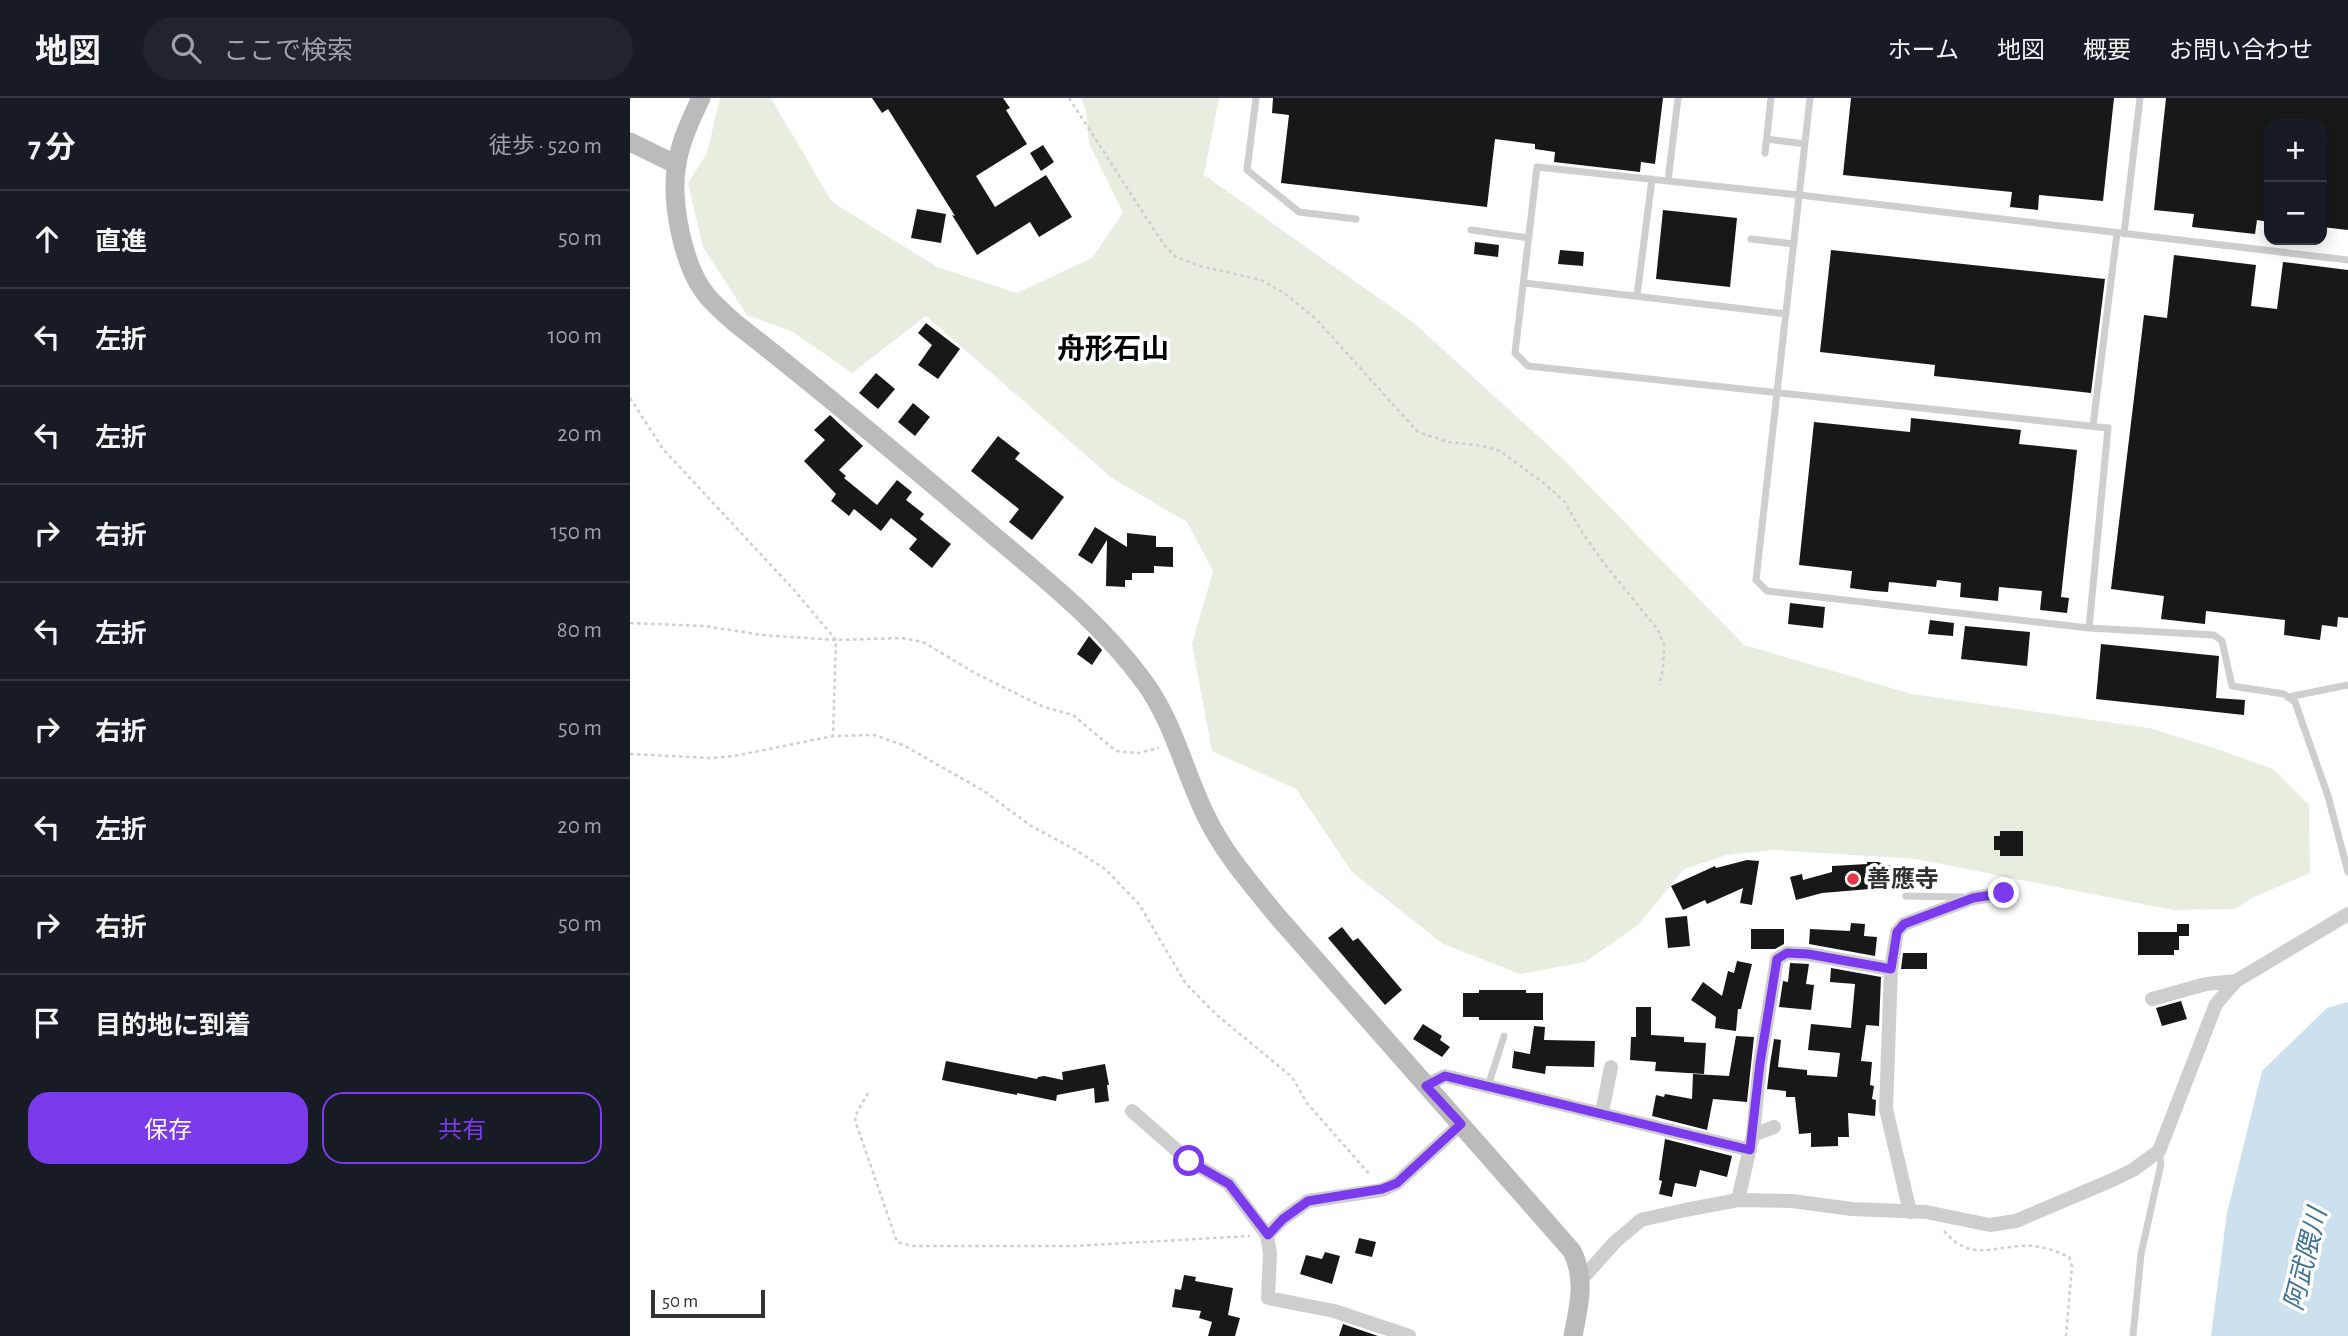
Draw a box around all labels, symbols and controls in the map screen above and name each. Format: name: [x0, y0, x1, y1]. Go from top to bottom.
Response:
search box: [143, 17, 633, 80]
icon: search: [167, 29, 205, 67]
text: 地図: [35, 36, 101, 69]
text: ここで検索: [223, 38, 353, 64]
text: ホーム: [1888, 39, 1959, 63]
text: 地図: [1997, 39, 2045, 63]
text: 概要: [2083, 39, 2131, 63]
text: お問い合わせ: [2169, 39, 2313, 63]
map controls: [2264, 119, 2327, 245]
button: +: [2264, 119, 2327, 182]
text: 7 分: [28, 133, 76, 163]
text: 徒歩 · 520 m: [489, 135, 602, 158]
button: −: [2264, 182, 2327, 245]
icon: ahead: [28, 220, 66, 258]
text: 50 m: [558, 227, 602, 250]
text: 直進: [95, 229, 147, 255]
icon: left: [28, 318, 66, 356]
text: 100 m: [548, 325, 602, 348]
text: 左折: [95, 327, 147, 353]
district label: 舟形石山: [1057, 333, 1169, 364]
icon: left: [28, 416, 66, 454]
text: 20 m: [557, 423, 602, 446]
text: 左折: [95, 425, 147, 451]
icon: right: [28, 514, 66, 552]
text: 150 m: [550, 521, 602, 544]
text: 右折: [95, 523, 147, 549]
icon: left: [28, 612, 66, 650]
text: 80 m: [557, 619, 602, 642]
text: 左折: [95, 621, 147, 647]
icon: right: [28, 710, 66, 748]
text: 50 m: [558, 717, 602, 740]
text: 右折: [95, 719, 147, 745]
icon: left: [28, 808, 66, 846]
text: 20 m: [557, 815, 602, 838]
text: 左折: [95, 817, 147, 843]
place label: 善應寺: [1867, 866, 1939, 892]
marker: 善應寺: [1845, 871, 1861, 887]
route end: [1988, 877, 2019, 908]
icon: right: [28, 906, 66, 944]
text: 50 m: [558, 913, 602, 936]
text: 右折: [95, 915, 147, 941]
icon: arrive: [28, 1004, 66, 1042]
text: 目的地に到着: [95, 1013, 251, 1039]
button: 保存: [28, 1092, 308, 1164]
button: 共有: [322, 1092, 602, 1164]
route start: [1173, 1145, 1204, 1176]
water label: 阿武隈川: [2280, 1202, 2332, 1313]
scale bar: [651, 1287, 765, 1319]
text: 50 m: [662, 1292, 698, 1311]

